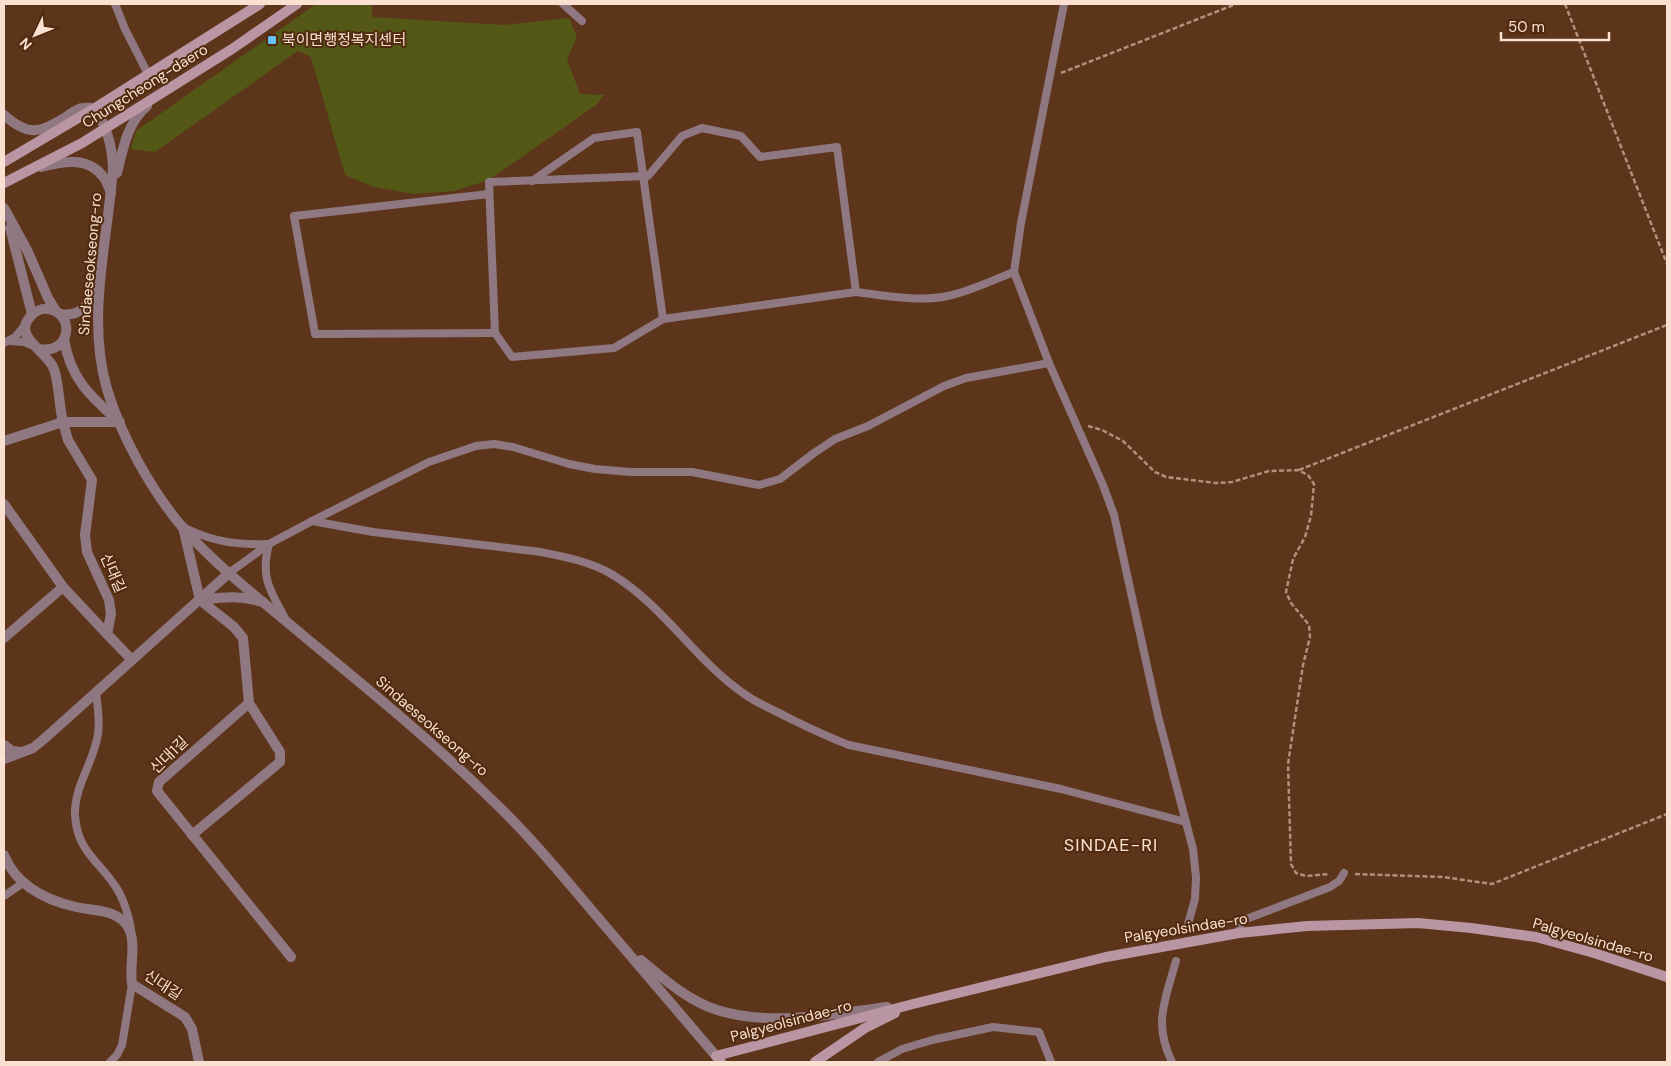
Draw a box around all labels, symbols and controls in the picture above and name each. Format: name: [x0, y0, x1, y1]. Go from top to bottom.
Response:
north arrow: [10, 10, 60, 60]
scale bar: [1501, 10, 1608, 42]
text: 50 m: [1508, 17, 1545, 37]
place label: 북이면행정복지센터: [282, 30, 406, 50]
text: N: [15, 34, 36, 54]
marker: 북이면행정복지센터: [266, 34, 278, 46]
street label: Chungcheong-daero: [78, 39, 212, 133]
street label: Sindaeseokseong-ro: [74, 192, 106, 336]
street label: 신대길: [96, 550, 130, 596]
street label: Sindaeseokseong-ro: [371, 671, 493, 781]
street label: 신대1길: [145, 732, 193, 778]
district label: SINDAE-RI: [1064, 833, 1158, 857]
street label: Palgyeolsindae-ro: [1123, 908, 1249, 948]
street label: Palgyeolsindae-ro: [1530, 913, 1656, 967]
street label: 신대길: [140, 965, 186, 1005]
street label: Palgyeolsindae-ro: [728, 995, 854, 1047]

